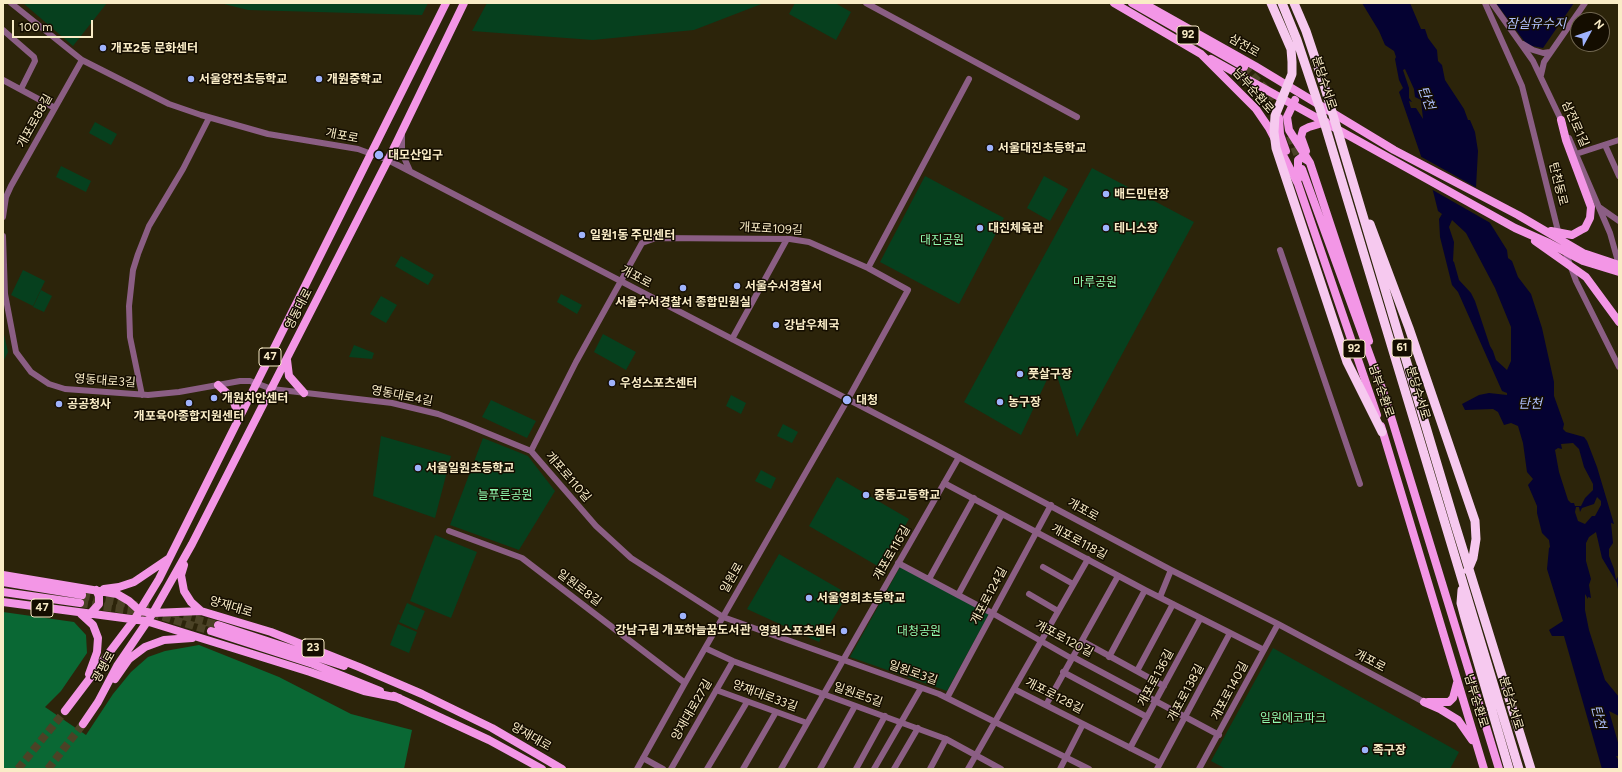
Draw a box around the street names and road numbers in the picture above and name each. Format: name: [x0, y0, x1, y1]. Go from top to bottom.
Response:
road number: 92: [1177, 26, 1199, 44]
street label: 삼전로: [1226, 31, 1262, 61]
street label: 분당수서로: [1309, 55, 1339, 111]
street label: 남부순환로: [1229, 65, 1277, 117]
street label: 개포로88길: [14, 92, 56, 150]
street label: 삼전로1길: [1558, 99, 1592, 149]
street label: 개포로: [324, 126, 360, 146]
street label: 탄천동로: [1546, 161, 1570, 207]
street label: 개포로109길: [739, 220, 803, 238]
street label: 개포로: [618, 263, 654, 291]
street label: 영동대로: [283, 286, 315, 332]
road number: 61: [1392, 339, 1412, 357]
road number: 92: [1343, 340, 1365, 358]
road number: 47: [259, 348, 281, 366]
street label: 남부순환로: [1365, 363, 1397, 419]
street label: 분당수서로: [1403, 365, 1433, 421]
street label: 영동대로3길: [74, 372, 136, 390]
street label: 영동대로4길: [370, 383, 434, 409]
street label: 개포로110길: [542, 449, 594, 505]
street label: 개포로: [1065, 496, 1101, 524]
street label: 개포로118길: [1048, 521, 1110, 563]
street label: 개포로116길: [871, 523, 913, 583]
street label: 일원로: [717, 560, 747, 596]
street label: 개포로124길: [968, 565, 1010, 627]
street label: 일원로8길: [554, 567, 604, 609]
street label: 양재대로: [208, 594, 254, 620]
road number: 47: [31, 599, 53, 617]
street label: 개포로120길: [1033, 618, 1095, 660]
road number: 23: [302, 639, 324, 657]
street label: 개포로136길: [1135, 647, 1177, 709]
street label: 개포로: [1352, 647, 1388, 675]
street label: 광평로: [90, 649, 118, 685]
street label: 일원로3길: [887, 658, 939, 688]
street label: 개포로140길: [1209, 659, 1251, 723]
street label: 개포로138길: [1165, 662, 1207, 724]
street label: 남부순환로: [1461, 673, 1491, 729]
street label: 개포로128길: [1023, 675, 1085, 717]
street label: 분당수서로: [1496, 675, 1526, 731]
street label: 양재대로27길: [669, 677, 715, 743]
street label: 양재대로33길: [730, 678, 800, 714]
street label: 일원로5길: [832, 680, 884, 710]
street label: 양재대로: [508, 720, 554, 754]

